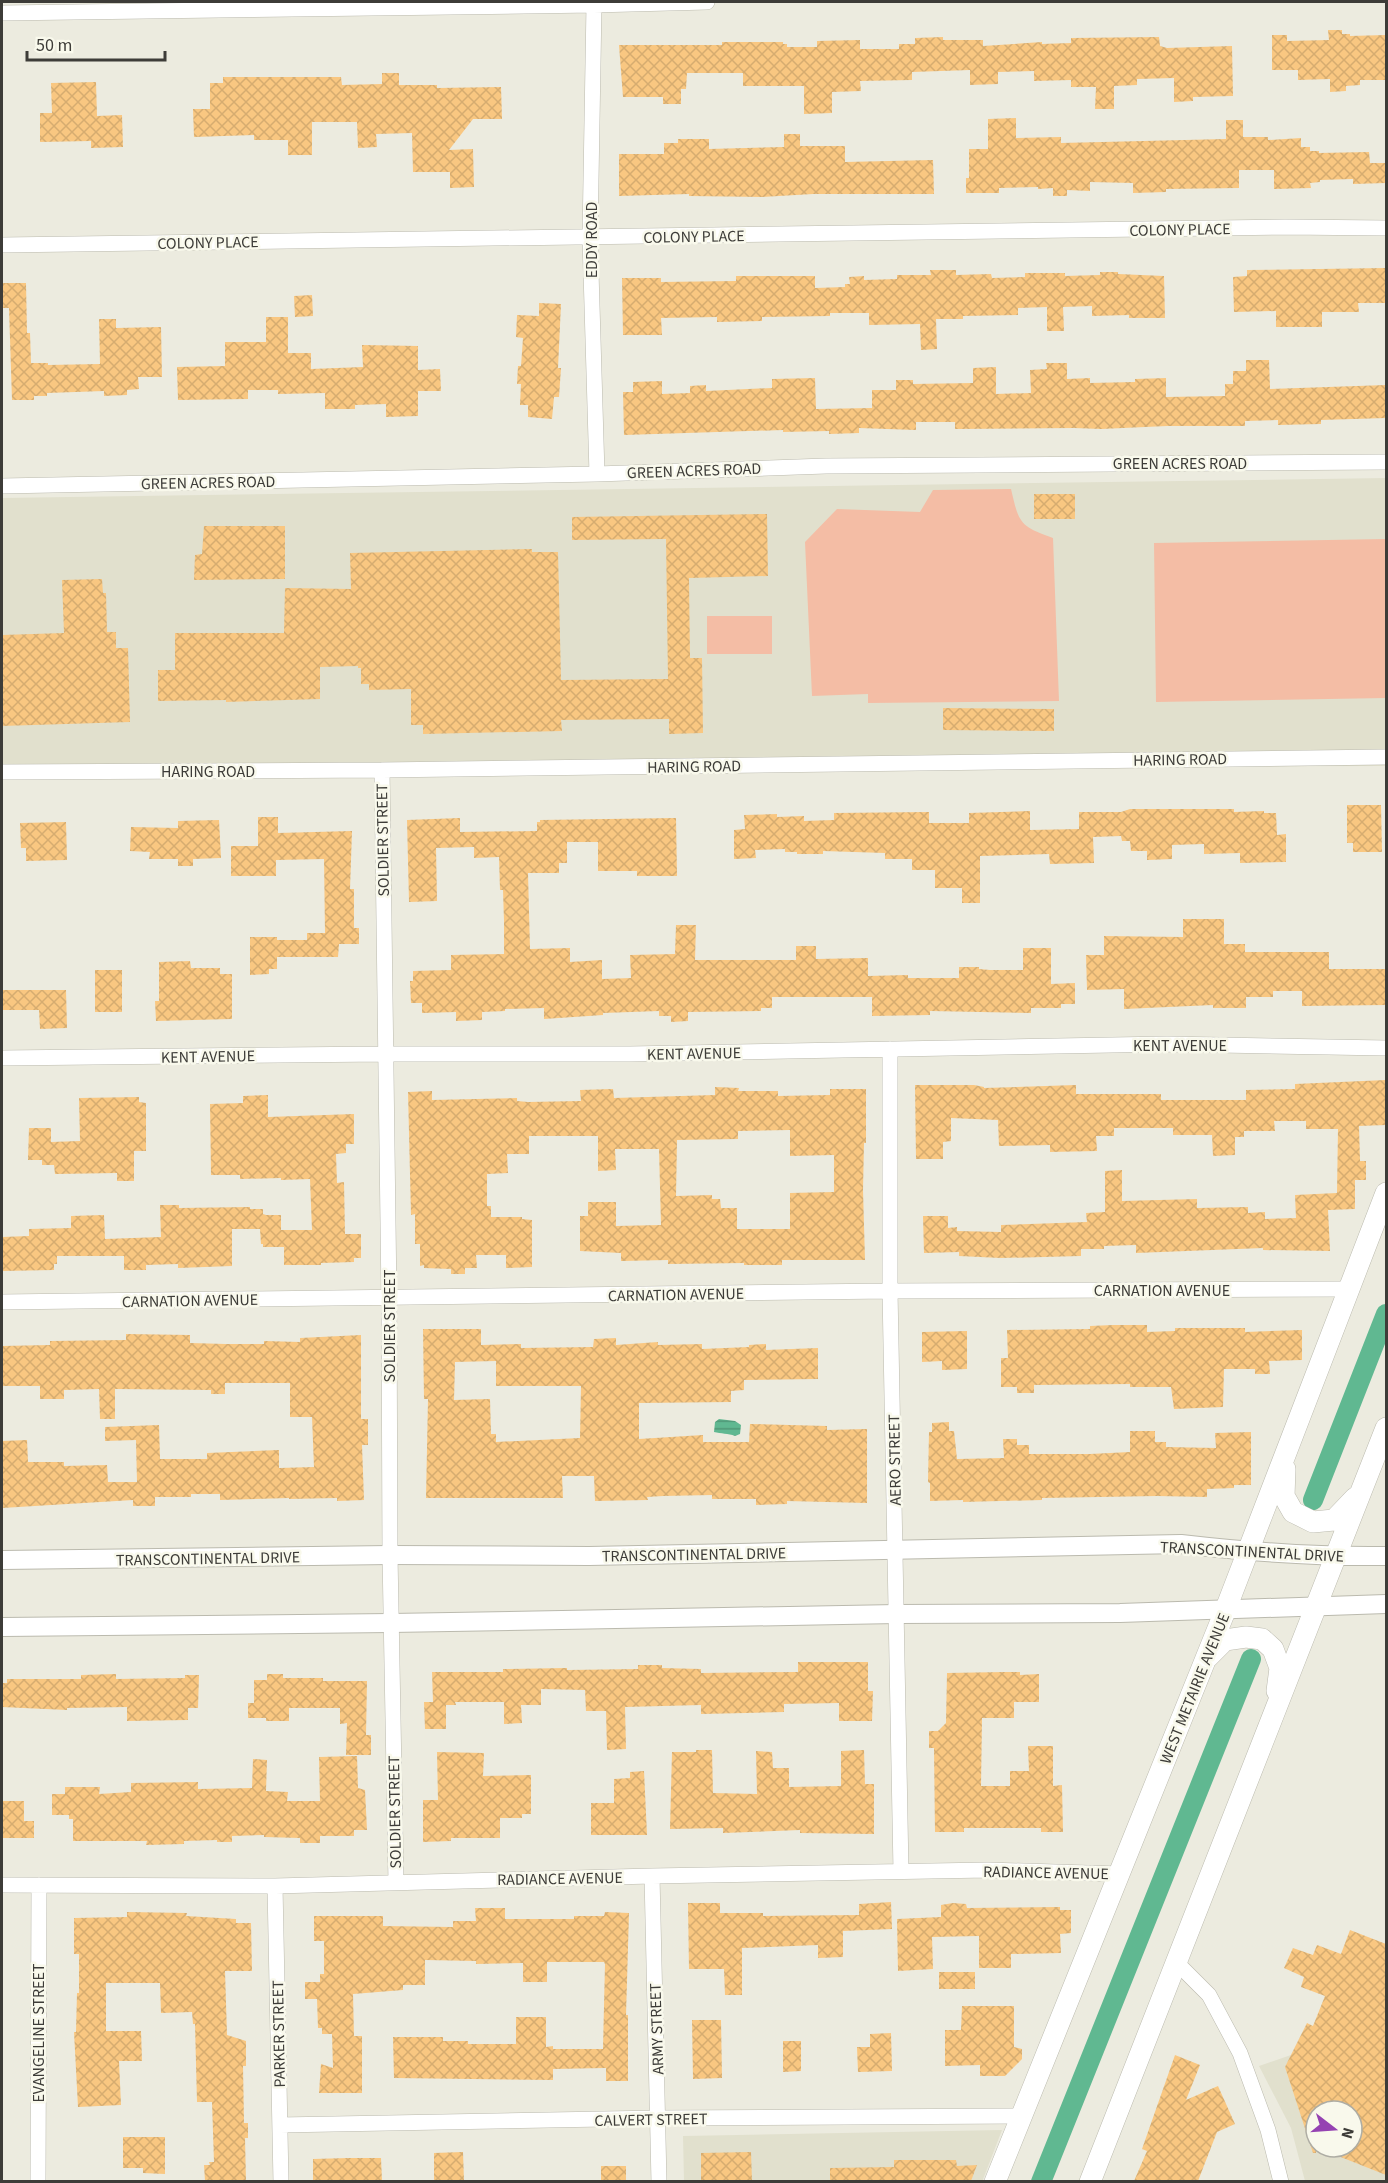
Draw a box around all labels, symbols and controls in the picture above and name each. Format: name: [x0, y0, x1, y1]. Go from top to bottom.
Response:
scale bar: [27, 24, 165, 62]
text: 50 m: [36, 33, 72, 58]
street label: EDDY ROAD: [581, 201, 603, 278]
street label: COLONY PLACE: [1129, 218, 1231, 242]
street label: COLONY PLACE: [643, 225, 745, 249]
street label: COLONY PLACE: [157, 231, 259, 255]
street label: GREEN ACRES ROAD: [1113, 453, 1247, 475]
street label: GREEN ACRES ROAD: [626, 458, 762, 484]
street label: GREEN ACRES ROAD: [141, 471, 276, 495]
street label: HARING ROAD: [1133, 748, 1227, 772]
street label: HARING ROAD: [647, 755, 741, 779]
street label: HARING ROAD: [161, 761, 255, 783]
street label: SOLDIER STREET: [371, 783, 395, 897]
street label: KENT AVENUE: [1133, 1035, 1227, 1057]
street label: KENT AVENUE: [647, 1042, 741, 1066]
street label: KENT AVENUE: [161, 1045, 255, 1069]
street label: SOLDIER STREET: [379, 1269, 401, 1383]
street label: CARNATION AVENUE: [1094, 1280, 1230, 1302]
street label: CARNATION AVENUE: [608, 1283, 744, 1307]
street label: CARNATION AVENUE: [122, 1289, 258, 1313]
street label: AERO STREET: [883, 1414, 907, 1506]
street label: TRANSCONTINENTAL DRIVE: [1159, 1536, 1345, 1568]
street label: TRANSCONTINENTAL DRIVE: [602, 1542, 786, 1568]
street label: TRANSCONTINENTAL DRIVE: [116, 1546, 300, 1572]
street label: WEST METAIRIE AVENUE: [1155, 1610, 1235, 1767]
street label: SOLDIER STREET: [383, 1755, 407, 1869]
street label: RADIANCE AVENUE: [983, 1861, 1109, 1885]
street label: RADIANCE AVENUE: [497, 1867, 623, 1891]
street label: EVANGELINE STREET: [28, 1963, 50, 2103]
street label: PARKER STREET: [267, 1980, 291, 2088]
street label: ARMY STREET: [644, 1982, 670, 2075]
north arrow: [1304, 2099, 1364, 2159]
street label: CALVERT STREET: [594, 2108, 708, 2132]
text: N: [1335, 2125, 1359, 2141]

